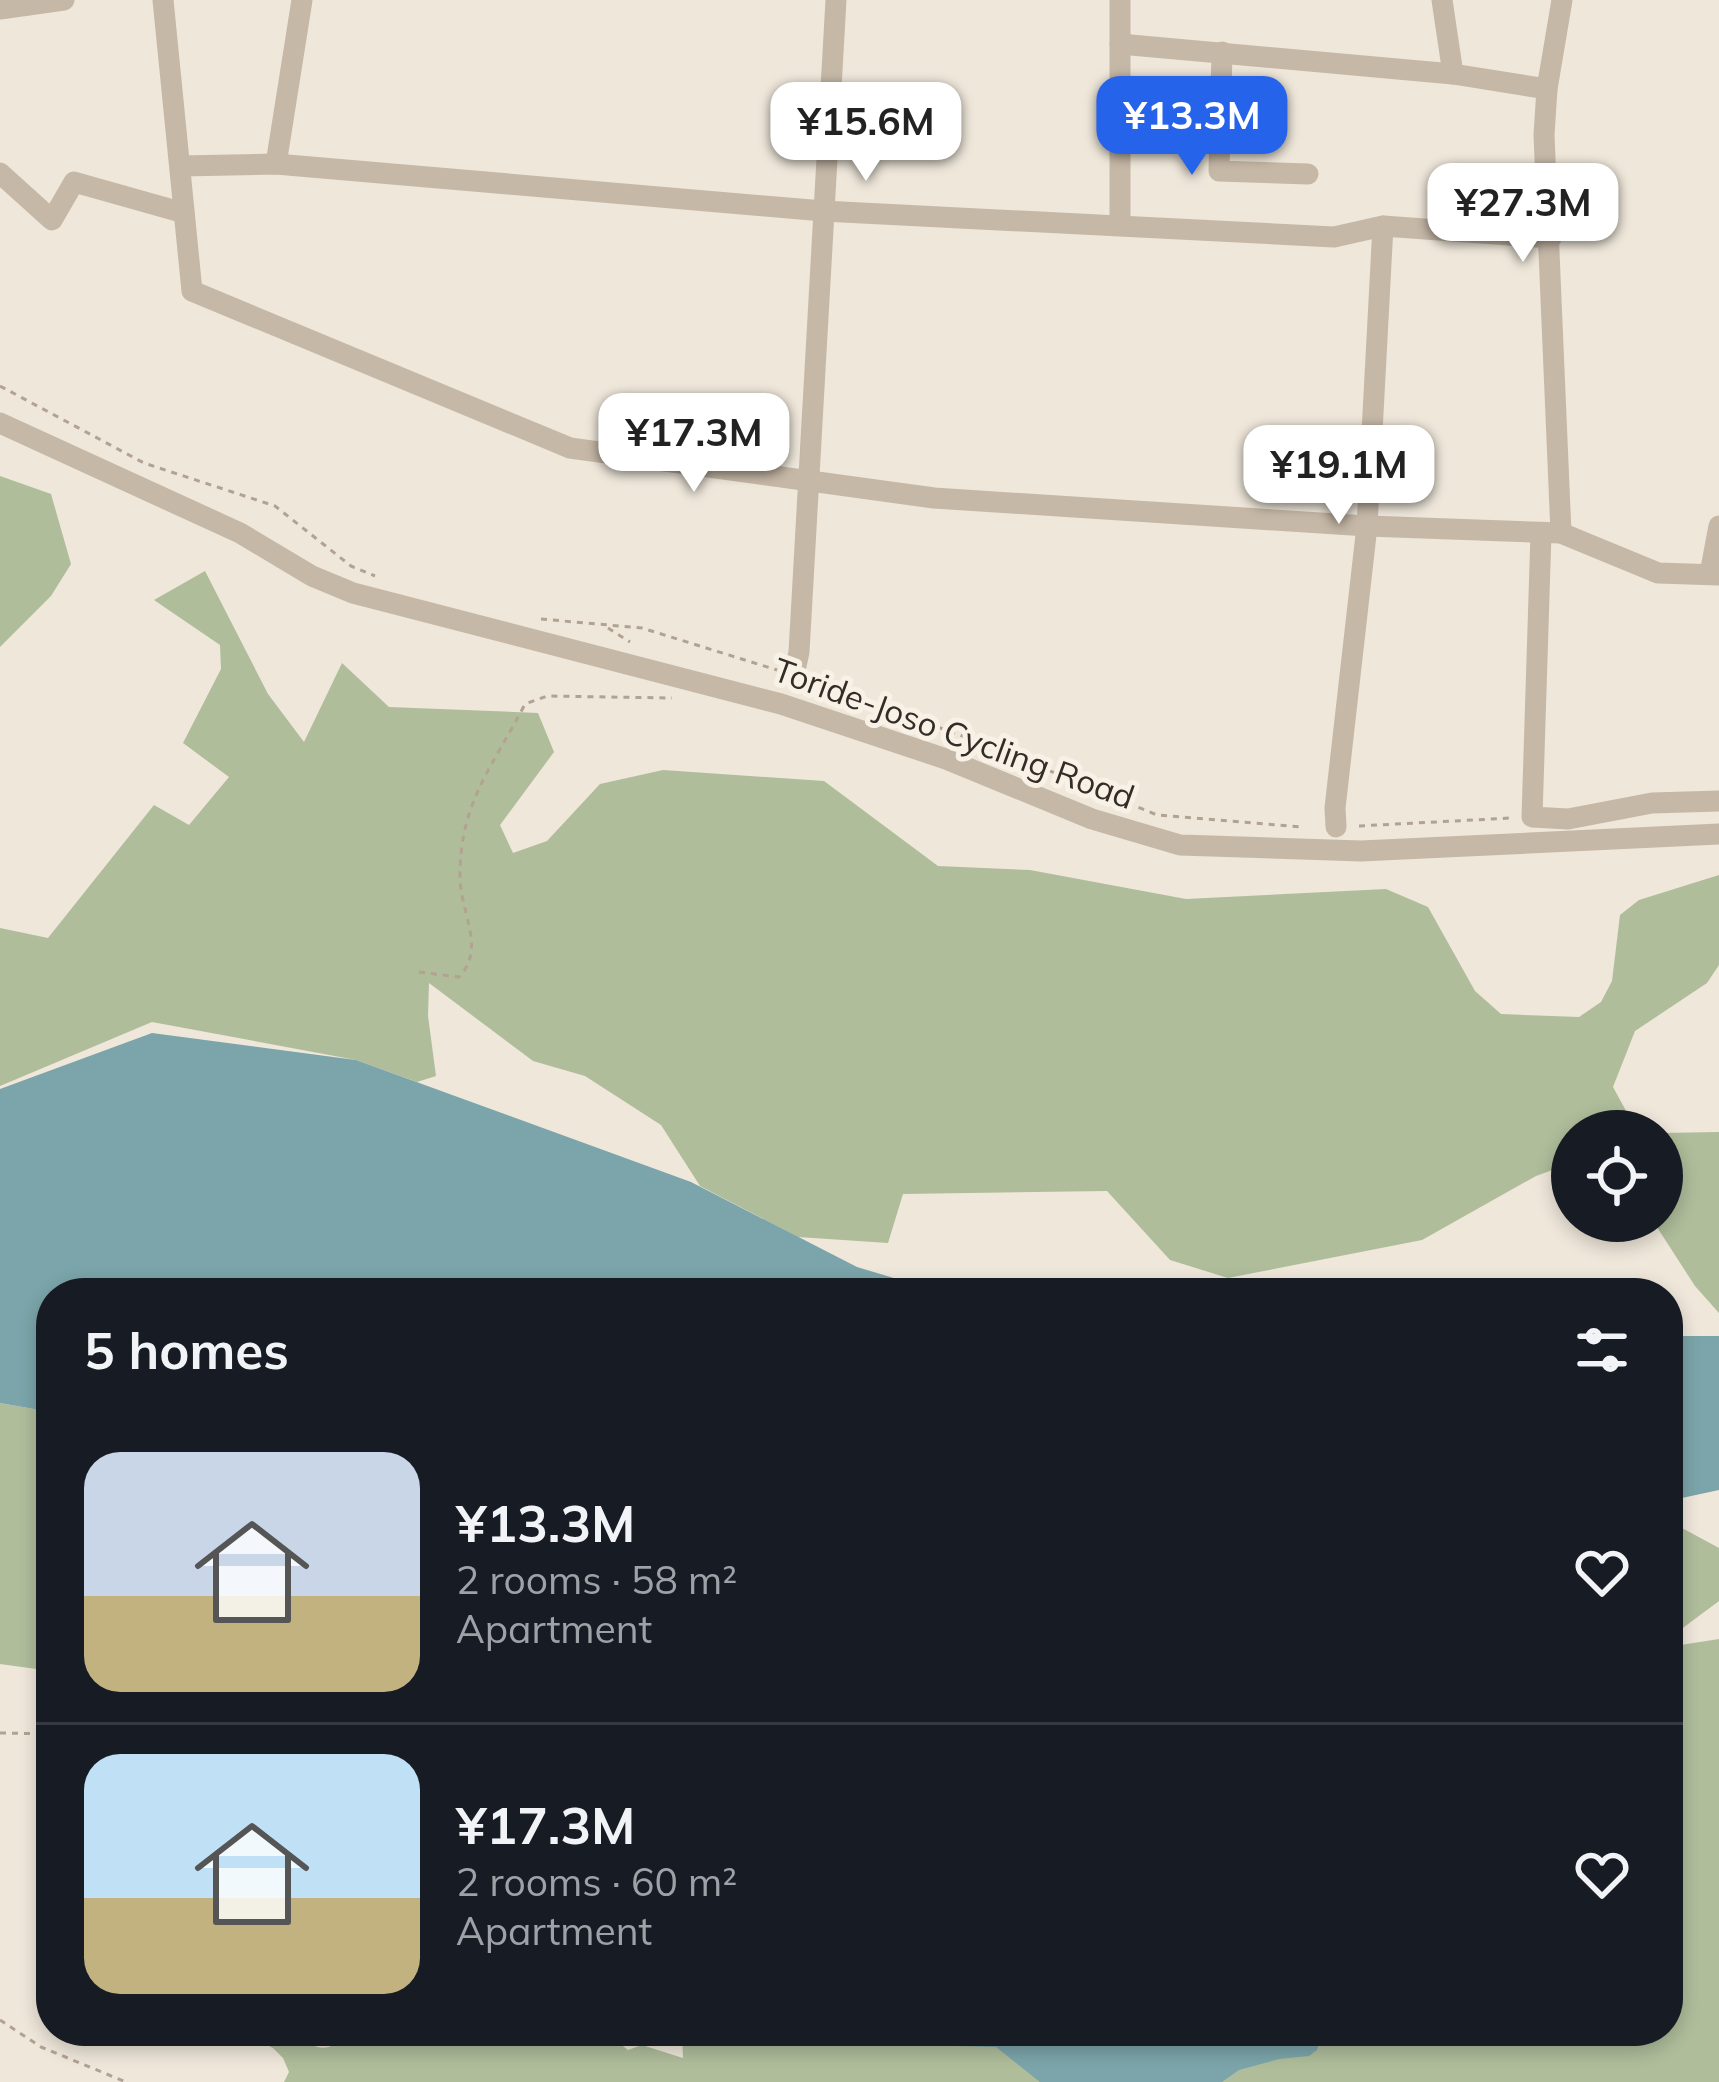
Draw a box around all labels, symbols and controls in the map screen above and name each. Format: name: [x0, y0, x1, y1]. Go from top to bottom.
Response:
pin: ¥13.3M: [1094, 76, 1290, 178]
pin: ¥15.6M: [768, 82, 964, 184]
text: ¥13.3M: [1123, 90, 1261, 139]
text: ¥15.6M: [797, 96, 935, 145]
pin: ¥27.3M: [1425, 163, 1621, 265]
text: ¥27.3M: [1454, 177, 1592, 226]
pin: ¥17.3M: [596, 393, 792, 495]
text: ¥17.3M: [625, 407, 763, 456]
pin: ¥19.1M: [1241, 425, 1437, 527]
text: ¥19.1M: [1270, 439, 1408, 488]
street label: Toride-Joso Cycling Road: [768, 648, 1140, 817]
map controls: [1551, 1110, 1683, 1242]
button: locate: [1551, 1110, 1683, 1242]
icon: filters: [1569, 1317, 1635, 1383]
text: 5 homes: [84, 1318, 289, 1382]
text: ¥13.3M: [456, 1491, 635, 1555]
icon: home: [180, 1500, 324, 1644]
icon: heart: [1569, 1539, 1635, 1605]
text: 2 rooms · 58 m²: [456, 1555, 737, 1604]
text: Apartment: [456, 1604, 652, 1653]
text: ¥17.3M: [456, 1793, 635, 1857]
icon: home: [180, 1802, 324, 1946]
icon: heart: [1569, 1841, 1635, 1907]
text: 2 rooms · 60 m²: [456, 1857, 737, 1906]
text: Apartment: [456, 1906, 652, 1955]

